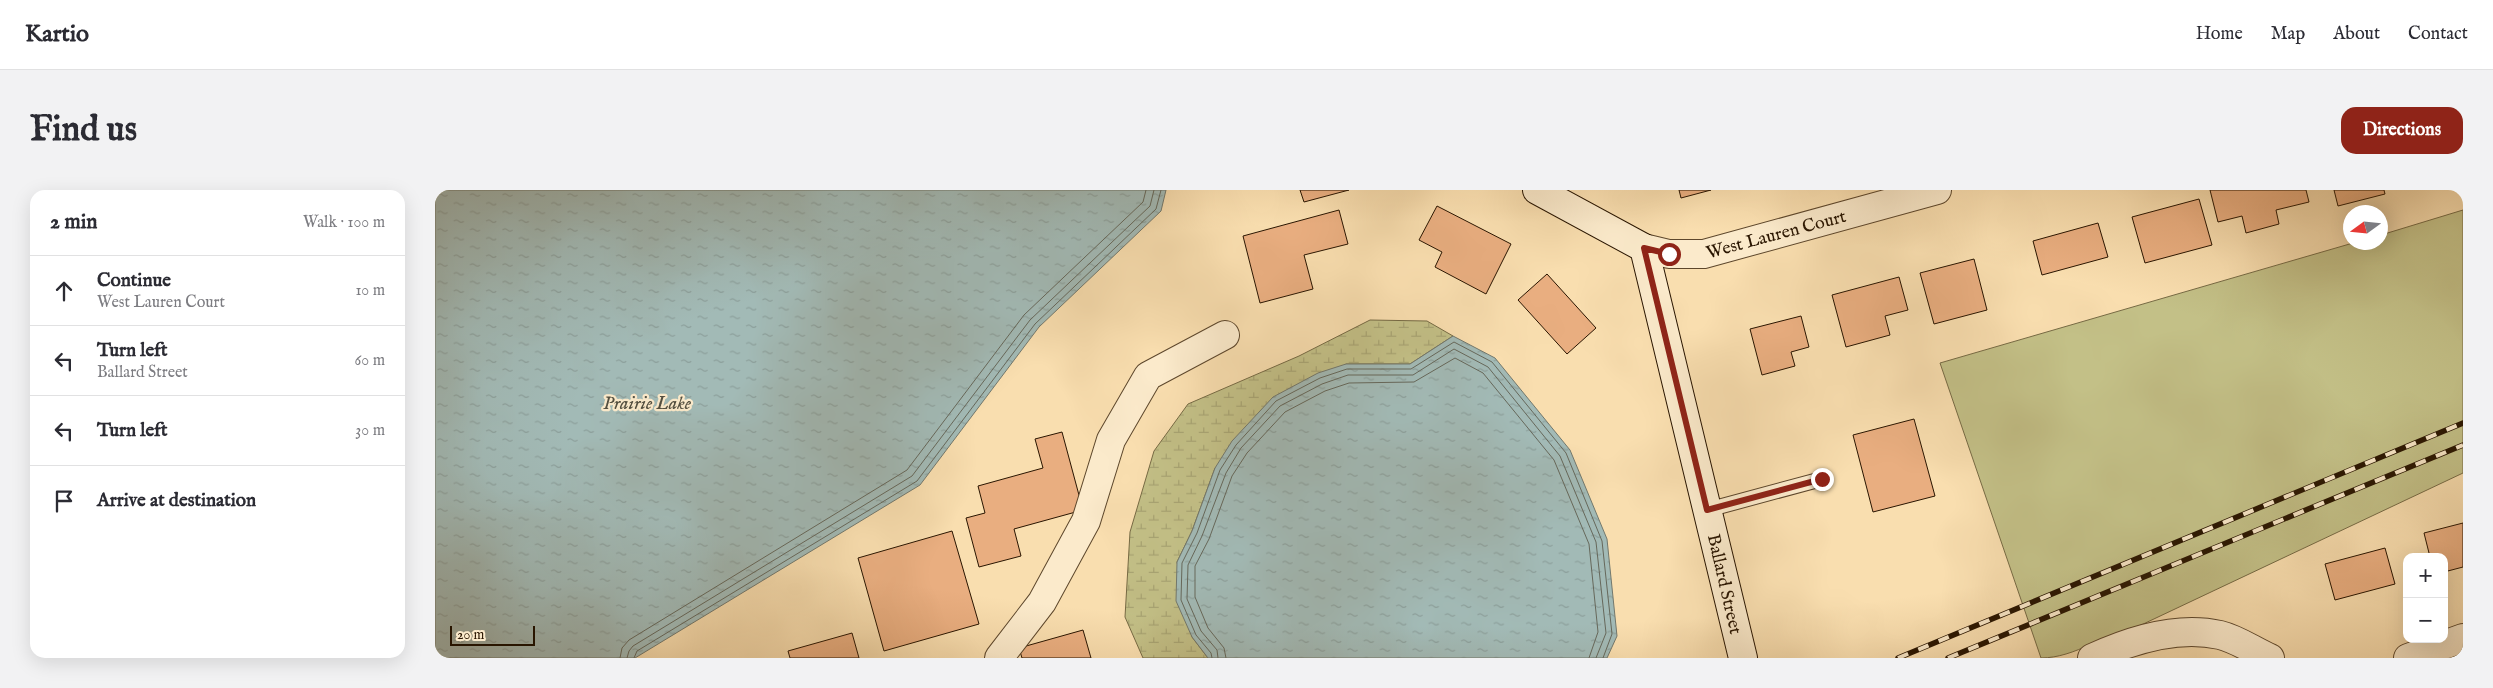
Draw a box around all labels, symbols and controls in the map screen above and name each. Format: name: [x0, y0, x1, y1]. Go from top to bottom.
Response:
text: Kartio: [25, 19, 89, 50]
text: Home: [2196, 23, 2243, 46]
text: Map: [2271, 23, 2305, 46]
text: About: [2333, 23, 2380, 46]
text: Contact: [2408, 23, 2468, 46]
button: Directions: [2341, 107, 2463, 154]
text: Find us: [30, 108, 137, 153]
north arrow: [2343, 205, 2388, 250]
street label: West Lauren Court: [1704, 206, 1849, 265]
text: 2 min: [50, 209, 97, 236]
text: Walk · 100 m: [303, 213, 385, 233]
route start: [1658, 243, 1681, 266]
text: Continue: [97, 269, 171, 293]
icon: ahead: [50, 277, 78, 305]
text: 10 m: [355, 281, 385, 301]
text: West Lauren Court: [97, 293, 225, 313]
text: Turn left: [97, 339, 168, 363]
icon: left: [50, 347, 78, 375]
text: 60 m: [355, 351, 385, 371]
text: Ballard Street: [97, 363, 188, 383]
water label: Prairie Lake: [603, 392, 692, 416]
icon: left: [50, 417, 78, 445]
text: Turn left: [97, 419, 168, 443]
text: 30 m: [355, 421, 385, 441]
route end: [1811, 468, 1834, 491]
icon: arrive: [50, 487, 78, 515]
text: Arrive at destination: [97, 489, 256, 513]
street label: Ballard Street: [1701, 532, 1746, 637]
map controls: [2403, 553, 2448, 643]
button: +: [2403, 553, 2448, 598]
button: −: [2403, 598, 2448, 643]
scale bar: [450, 623, 535, 646]
text: 20 m: [457, 626, 484, 644]

